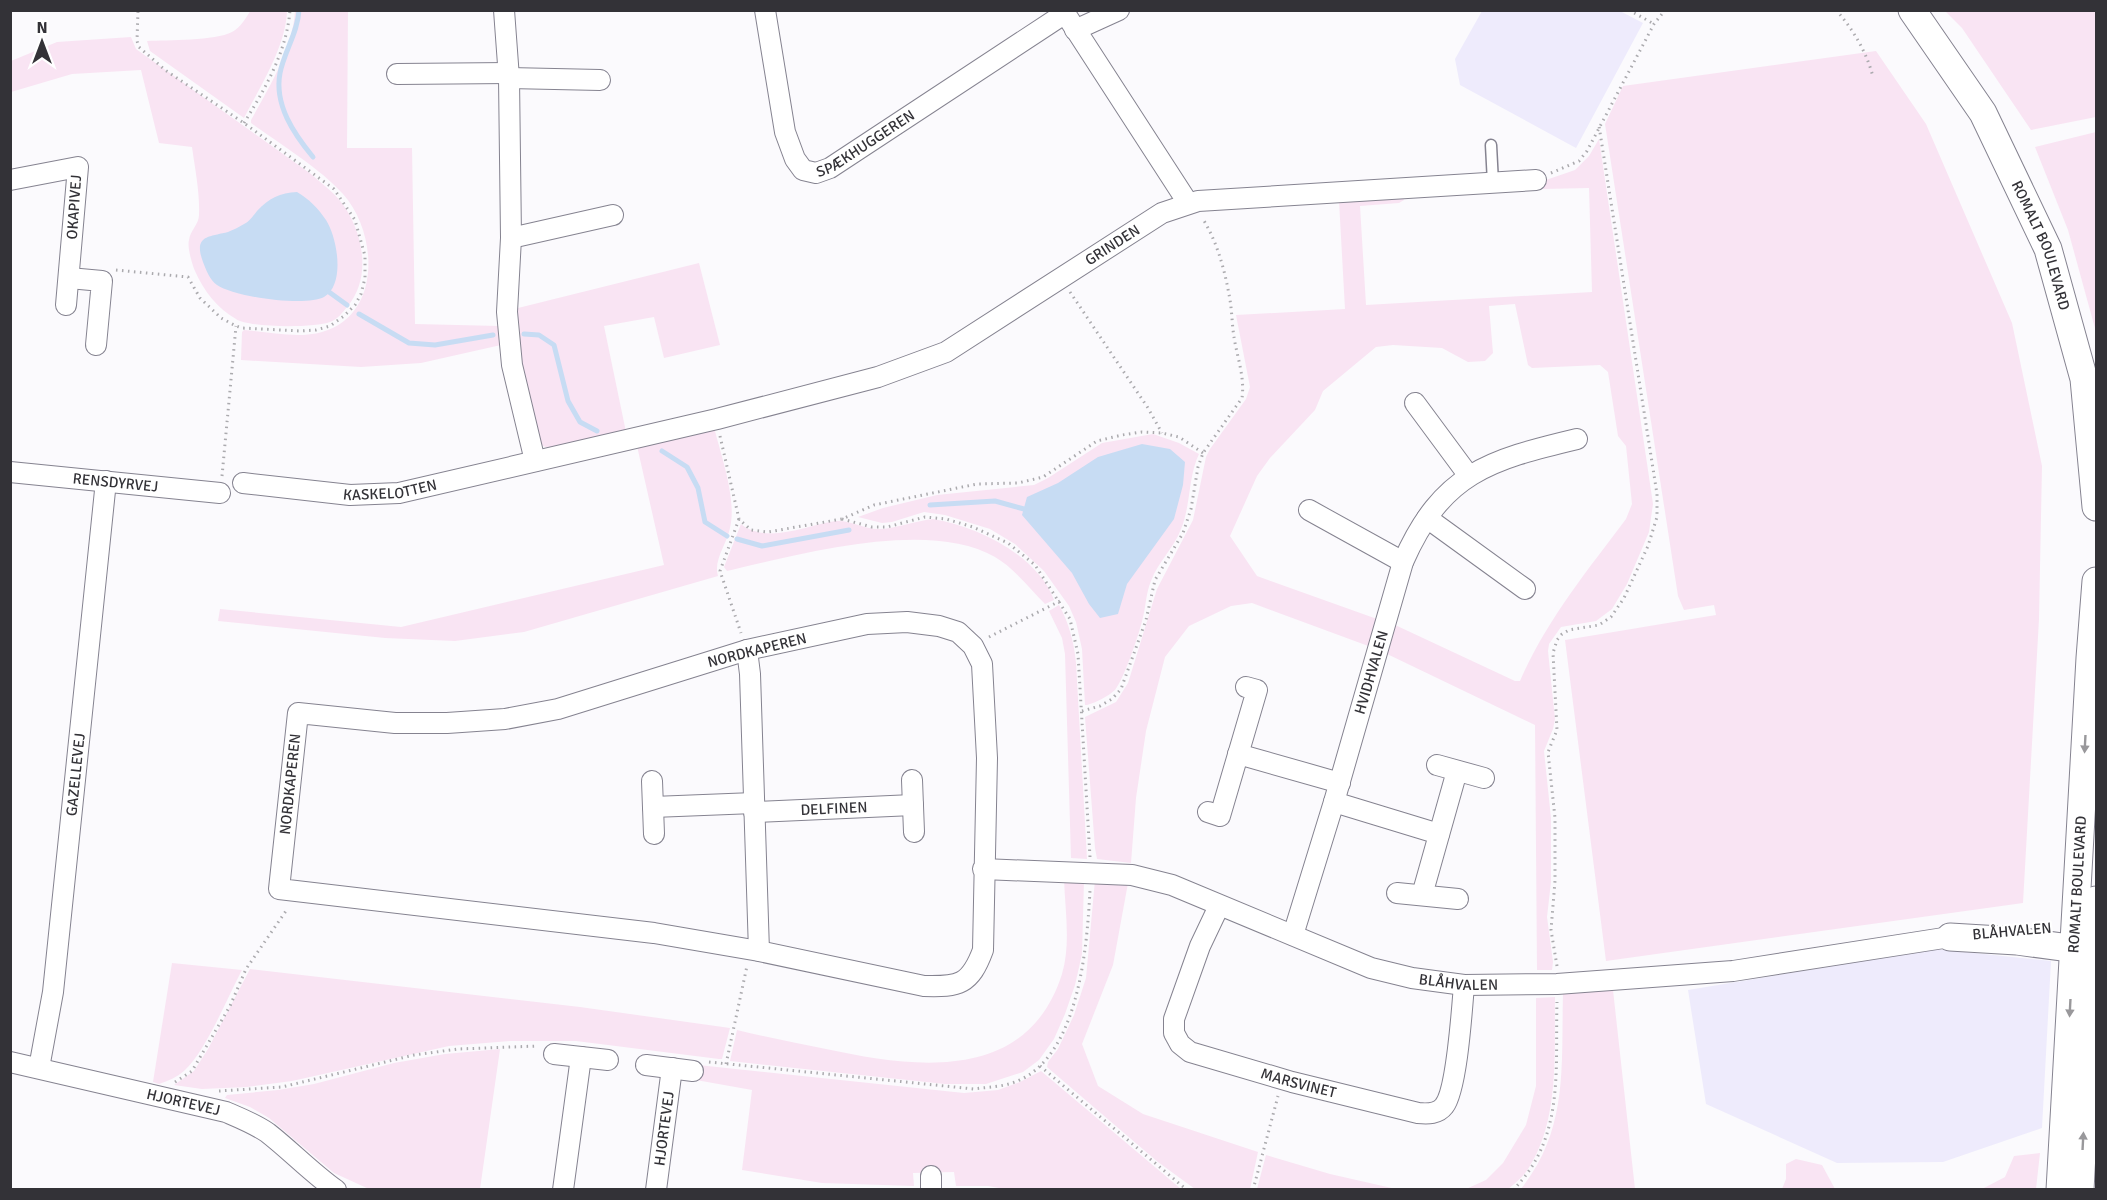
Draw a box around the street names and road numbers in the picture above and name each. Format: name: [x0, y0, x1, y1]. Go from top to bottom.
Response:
street label: SPÆKHUGGEREN: [814, 106, 918, 181]
street label: OKAPIVEJ: [63, 174, 85, 240]
street label: ROMALT BOULEVARD: [2008, 178, 2073, 312]
street label: GRINDEN: [1082, 221, 1143, 269]
street label: RENSDYRVEJ: [72, 469, 159, 496]
street label: KASKELOTTEN: [342, 475, 439, 504]
street label: HVIDHVALEN: [1351, 628, 1392, 716]
street label: NORDKAPEREN: [706, 629, 808, 671]
street label: GAZELLEVEJ: [62, 732, 89, 817]
street label: NORDKAPEREN: [276, 733, 304, 835]
street label: DELFINEN: [800, 798, 868, 819]
street label: ROMALT BOULEVARD: [2064, 815, 2090, 954]
street label: BLÅHVALEN: [1972, 919, 2052, 943]
street label: BLÅHVALEN: [1418, 970, 1498, 994]
street label: MARSVINET: [1259, 1064, 1339, 1102]
street label: HJORTEVEJ: [145, 1085, 222, 1119]
street label: HJORTEVEJ: [650, 1090, 678, 1167]

